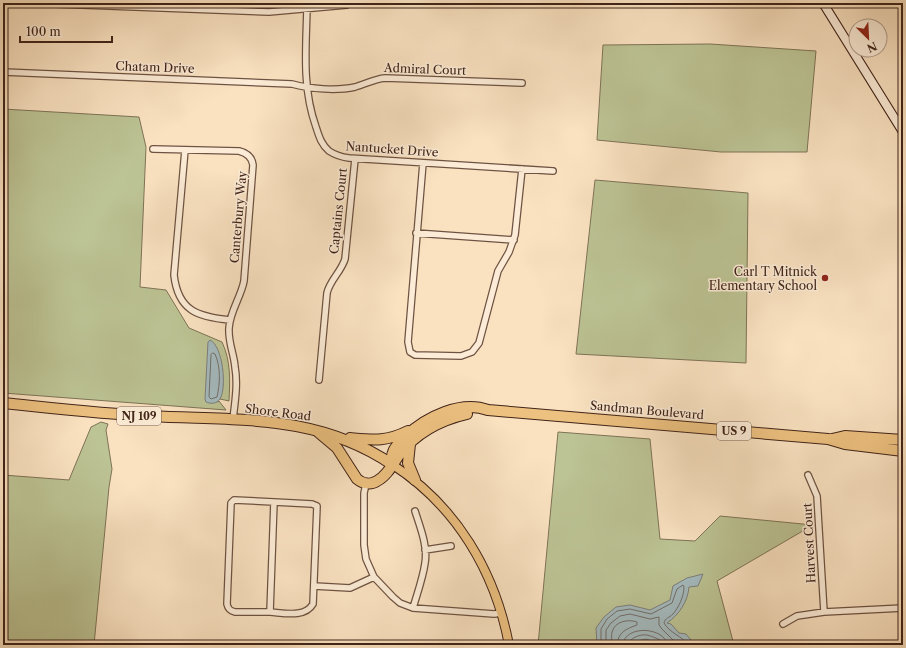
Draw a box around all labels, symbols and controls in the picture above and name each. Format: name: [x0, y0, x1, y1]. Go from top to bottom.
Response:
scale bar: [20, 18, 112, 44]
north arrow: [848, 18, 888, 58]
text: 100 m: [26, 24, 61, 39]
text: N: [864, 39, 879, 56]
street label: Chatam Drive: [115, 58, 195, 76]
street label: Admiral Court: [383, 60, 467, 78]
street label: Nantucket Drive: [345, 138, 439, 160]
street label: Captains Court: [326, 166, 350, 255]
street label: Canterbury Way: [226, 170, 250, 264]
place label: Carl T Mitnick Elementary School: [709, 264, 818, 293]
marker: Carl T Mitnick Elementary School: [820, 273, 830, 283]
street label: Sandman Boulevard: [589, 398, 705, 423]
street label: Shore Road: [244, 401, 313, 424]
road number: NJ 109: [117, 407, 161, 425]
road number: US 9: [717, 422, 751, 440]
street label: Harvest Court: [799, 502, 819, 584]

